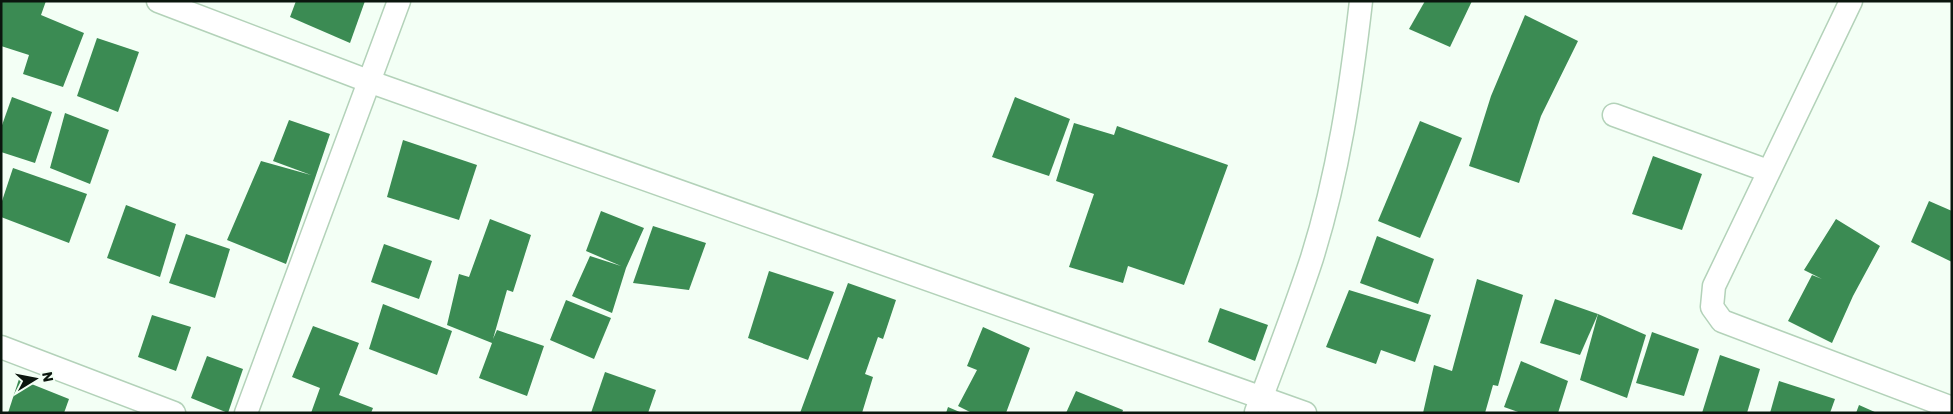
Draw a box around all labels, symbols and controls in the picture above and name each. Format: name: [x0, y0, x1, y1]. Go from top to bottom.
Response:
north arrow: [10, 354, 60, 404]
text: N: [38, 370, 57, 383]

